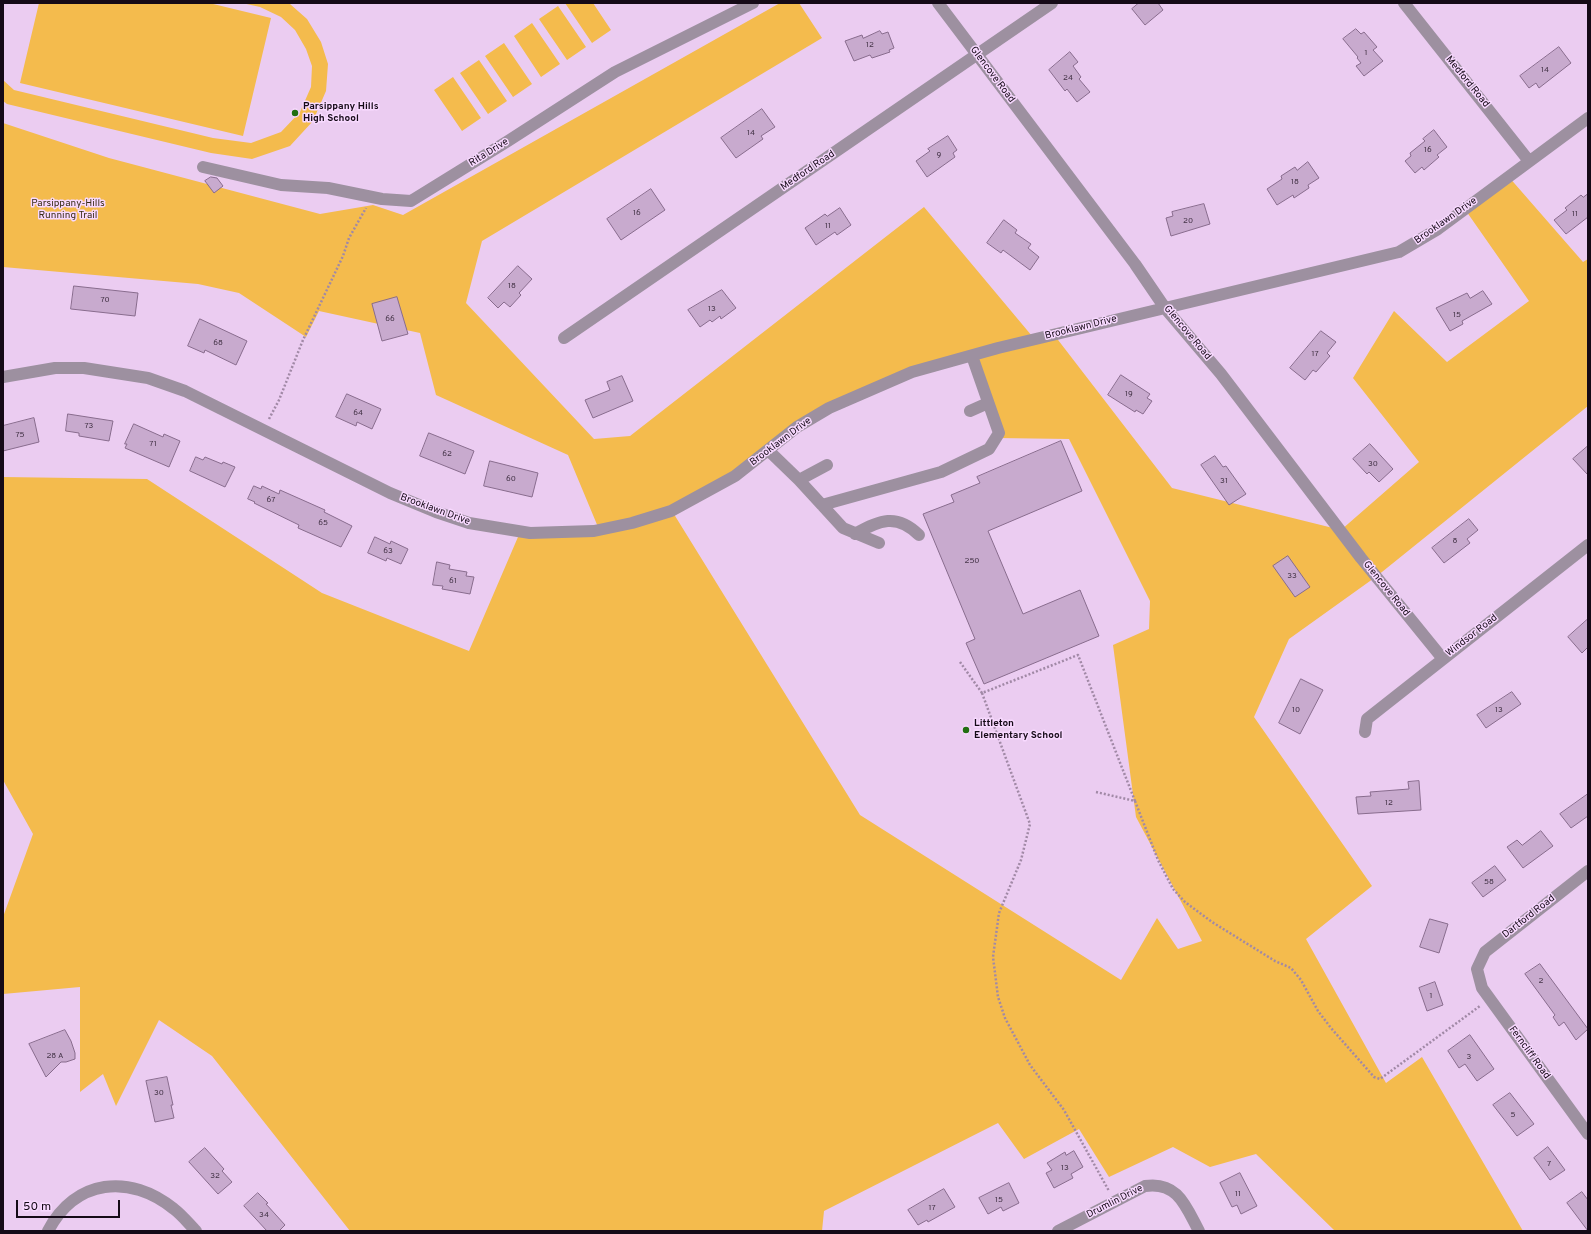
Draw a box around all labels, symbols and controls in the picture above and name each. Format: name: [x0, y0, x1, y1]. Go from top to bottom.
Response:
house number: 12: [866, 40, 874, 50]
street label: Glencove Road: [967, 45, 1017, 105]
house number: 1: [1365, 48, 1367, 58]
street label: Medford Road: [1443, 54, 1491, 110]
house number: 14: [1541, 65, 1549, 75]
house number: 24: [1063, 73, 1073, 83]
place label: Parsippany Hills High School: [303, 101, 379, 124]
marker: Parsippany Hills High School: [290, 108, 300, 118]
house number: 14: [747, 128, 755, 138]
street label: Rita Drive: [467, 136, 511, 170]
house number: 16: [1424, 145, 1432, 155]
street label: Medford Road: [779, 149, 837, 193]
house number: 9: [937, 150, 941, 160]
house number: 18: [1291, 177, 1299, 187]
street label: Brooklawn Drive: [1412, 195, 1480, 247]
park label: Parsippany-Hills Running Trail: [31, 198, 105, 222]
house number: 16: [633, 208, 641, 218]
house number: 11: [1572, 209, 1578, 219]
house number: 20: [1183, 216, 1193, 226]
house number: 11: [825, 221, 831, 231]
house number: 18: [508, 281, 516, 291]
house number: 70: [100, 295, 110, 305]
street label: Glencove Road: [1161, 303, 1213, 363]
house number: 13: [708, 304, 716, 314]
house number: 15: [1453, 310, 1461, 320]
street label: Brooklawn Drive: [1044, 313, 1118, 343]
house number: 66: [385, 314, 395, 324]
house number: 68: [213, 338, 223, 348]
house number: 17: [1311, 349, 1319, 359]
house number: 19: [1125, 389, 1133, 399]
house number: 64: [353, 408, 363, 418]
street label: Brooklawn Drive: [748, 415, 814, 469]
house number: 73: [85, 421, 93, 431]
house number: 75: [15, 430, 25, 440]
house number: 71: [149, 439, 157, 449]
house number: 62: [442, 449, 452, 459]
house number: 30: [1368, 459, 1378, 469]
house number: 60: [506, 474, 516, 484]
house number: 31: [1220, 476, 1228, 486]
street label: Brooklawn Drive: [398, 492, 472, 528]
house number: 67: [267, 495, 275, 505]
house number: 65: [318, 518, 328, 528]
house number: 8: [1453, 536, 1457, 546]
house number: 63: [383, 546, 393, 556]
house number: 250: [965, 556, 979, 566]
street label: Glencove Road: [1360, 559, 1412, 619]
house number: 33: [1287, 571, 1297, 581]
house number: 61: [449, 576, 457, 586]
street label: Windsor Road: [1444, 612, 1500, 660]
house number: 10: [1292, 705, 1300, 715]
house number: 13: [1495, 705, 1503, 715]
place label: Littleton Elementary School: [974, 718, 1063, 742]
marker: Littleton Elementary School: [961, 725, 971, 735]
house number: 12: [1385, 798, 1393, 808]
house number: 58: [1484, 877, 1494, 887]
street label: Dartford Road: [1500, 893, 1558, 941]
house number: 2: [1539, 976, 1543, 986]
house number: 1: [1430, 991, 1432, 1001]
street label: Ferncliff Road: [1506, 1024, 1552, 1082]
house number: 28 A: [46, 1051, 64, 1061]
house number: 3: [1467, 1052, 1471, 1062]
house number: 30: [154, 1088, 164, 1098]
house number: 5: [1511, 1110, 1515, 1120]
house number: 7: [1547, 1159, 1551, 1169]
house number: 13: [1061, 1163, 1069, 1173]
house number: 32: [210, 1171, 220, 1181]
street label: Drumlin Drive: [1085, 1183, 1145, 1221]
house number: 11: [1235, 1189, 1241, 1199]
scale bar: [18, 1192, 122, 1218]
house number: 15: [995, 1195, 1003, 1205]
text: 50 m: [23, 1199, 51, 1215]
house number: 17: [928, 1203, 936, 1213]
house number: 34: [259, 1210, 269, 1220]

